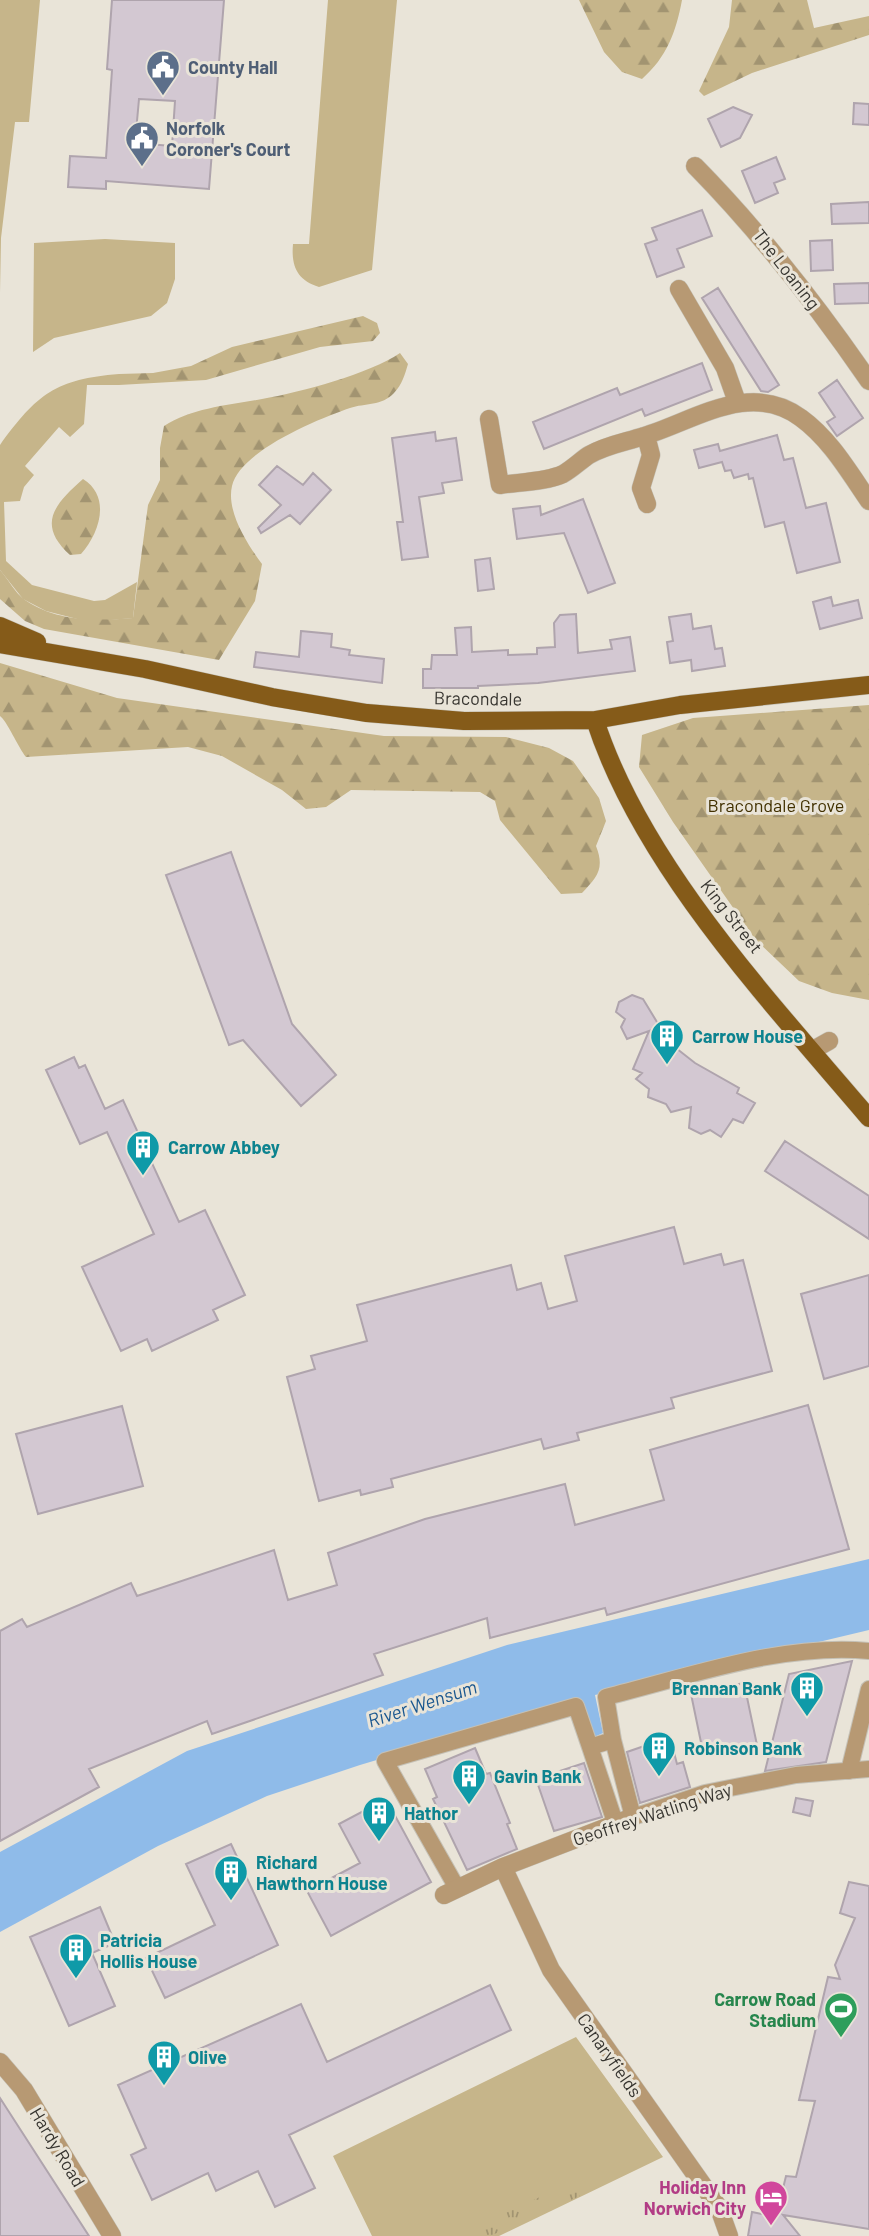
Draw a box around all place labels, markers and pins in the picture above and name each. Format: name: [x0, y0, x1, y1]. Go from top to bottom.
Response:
public building icon: County Hall: [144, 48, 182, 97]
place label: County Hall: [188, 56, 278, 78]
place label: Norfolk Coroner's Court: [166, 117, 290, 160]
public building icon: Norfolk Coroner's Court: [123, 119, 161, 168]
building icon: Carrow House: [648, 1017, 686, 1066]
place label: Carrow House: [692, 1025, 803, 1047]
building icon: Carrow Abbey: [124, 1128, 162, 1177]
place label: Carrow Abbey: [168, 1136, 280, 1158]
building icon: Brennan Bank: [788, 1669, 826, 1718]
place label: Brennan Bank: [672, 1677, 782, 1699]
building icon: Robinson Bank: [640, 1729, 678, 1778]
place label: Robinson Bank: [684, 1737, 803, 1759]
building icon: Gavin Bank: [450, 1757, 488, 1806]
place label: Gavin Bank: [494, 1765, 582, 1787]
building icon: Hathor: [360, 1794, 398, 1843]
place label: Hathor: [404, 1802, 458, 1824]
place label: Richard Hawthorn House: [256, 1851, 388, 1894]
building icon: Richard Hawthorn House: [212, 1853, 250, 1902]
place label: Patricia Hollis House: [100, 1929, 198, 1972]
building icon: Patricia Hollis House: [57, 1931, 95, 1980]
place label: Carrow Road Stadium: [714, 1988, 816, 2031]
sports icon: Carrow Road Stadium: [822, 1990, 860, 2039]
building icon: Olive: [145, 2038, 183, 2087]
place label: Olive: [188, 2046, 227, 2068]
place label: Holiday Inn Norwich City: [644, 2176, 746, 2219]
hotel icon: Holiday Inn Norwich City: [752, 2178, 790, 2227]

